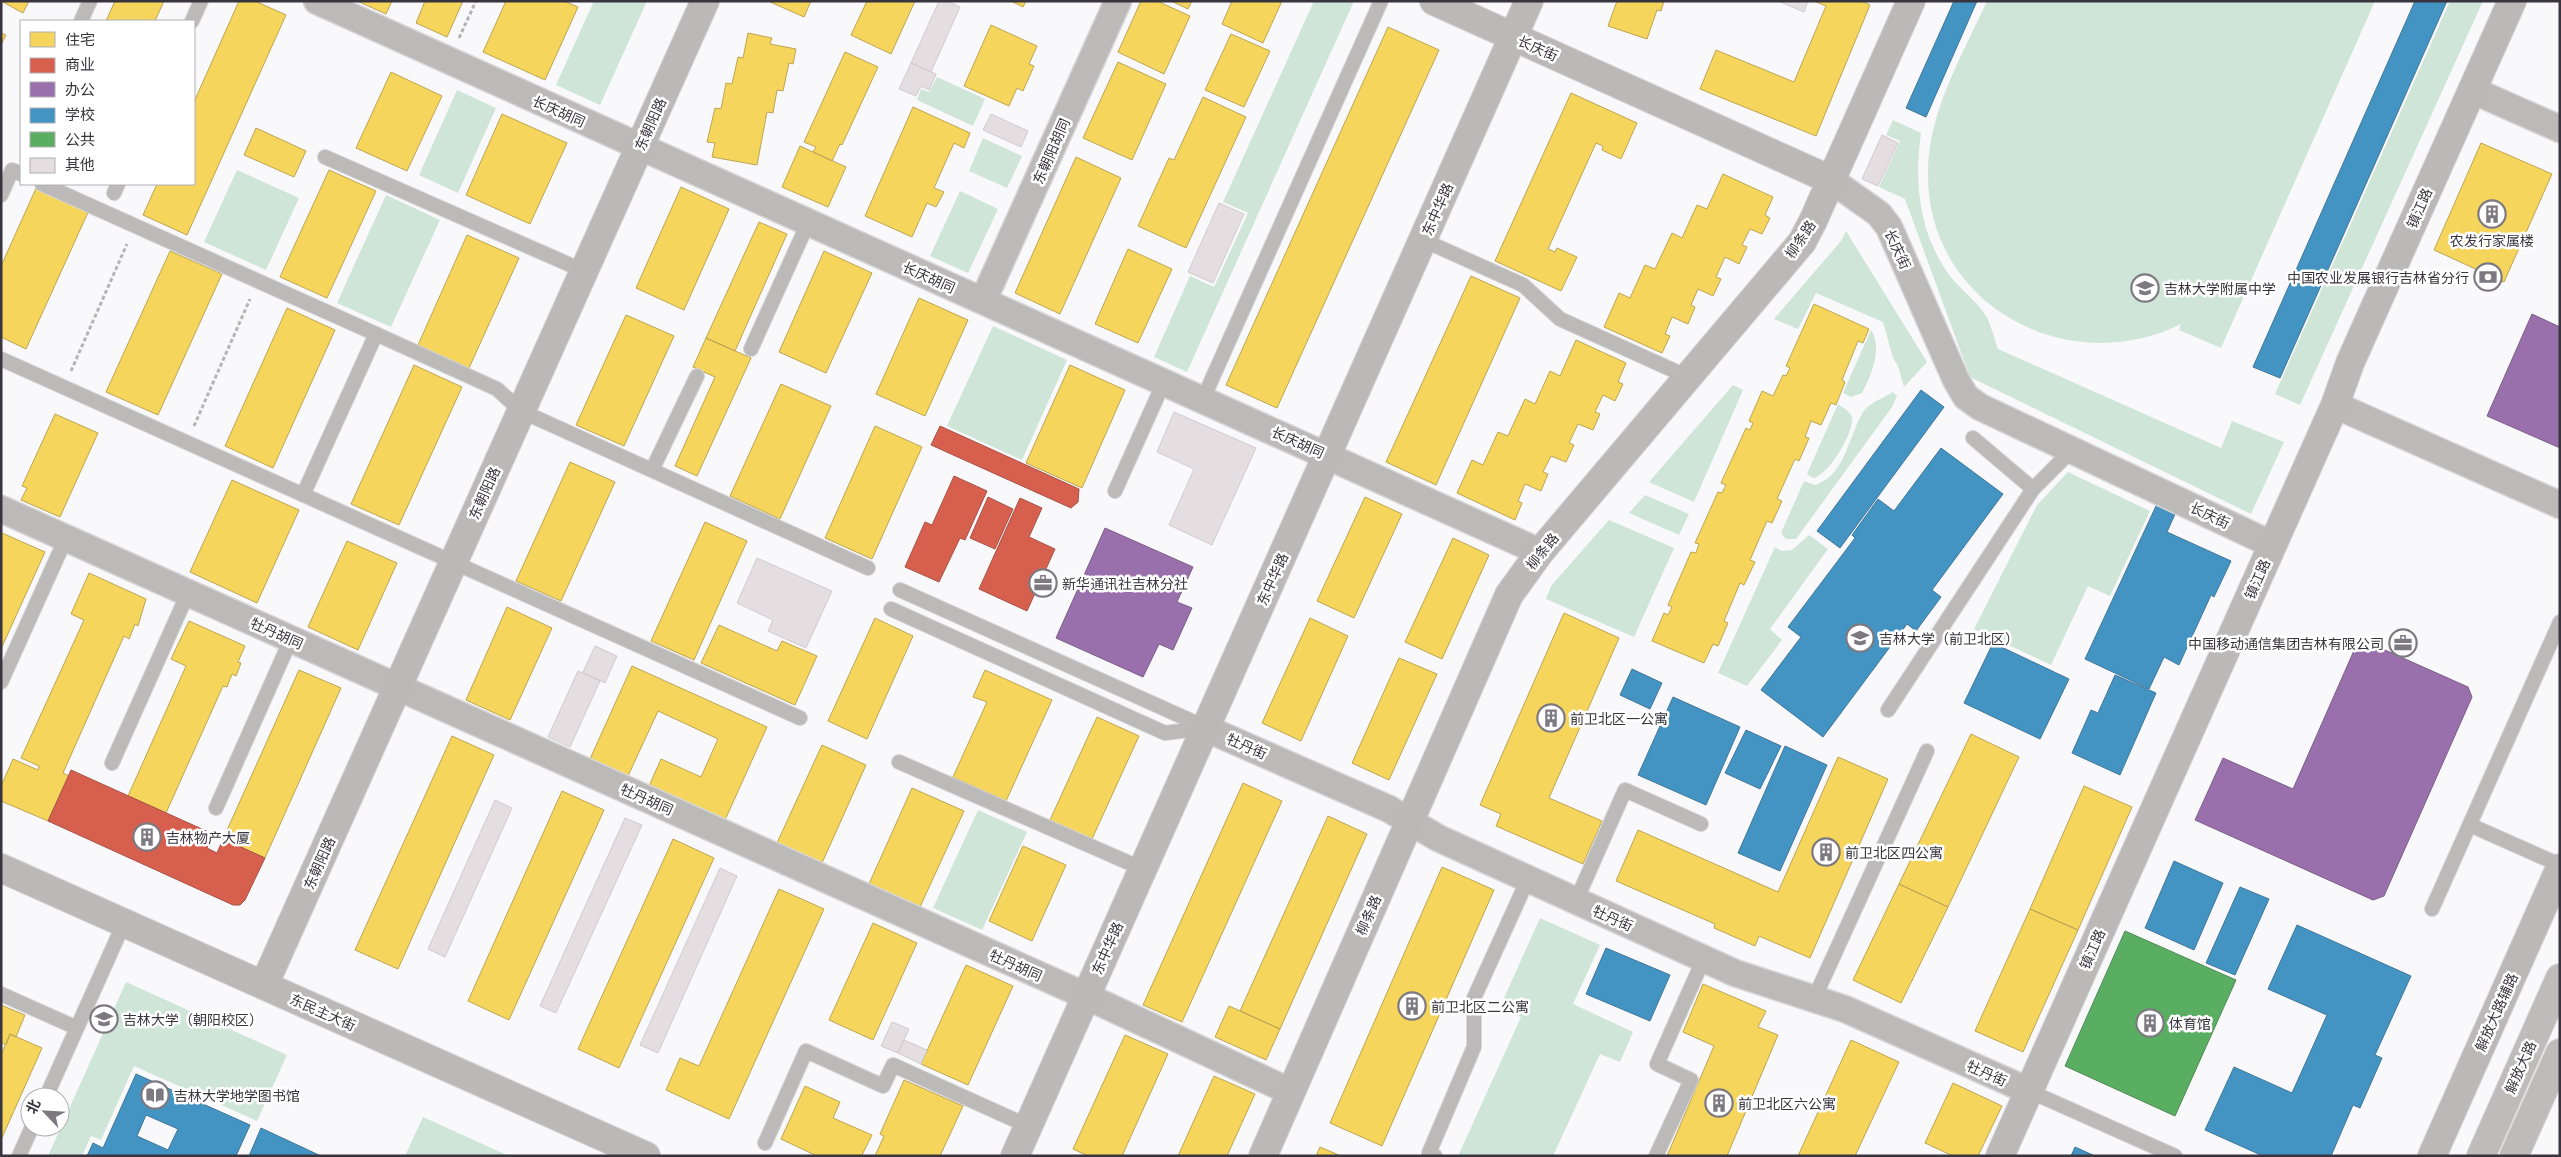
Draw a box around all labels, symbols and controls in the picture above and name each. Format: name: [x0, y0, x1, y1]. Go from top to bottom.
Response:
legend: [20, 20, 195, 185]
text: 住宅: [65, 30, 95, 49]
street label: 长庆街: [1515, 32, 1561, 64]
text: 商业: [65, 55, 95, 74]
text: 办公: [65, 80, 95, 99]
street label: 长庆胡同: [530, 92, 588, 130]
street label: 东朝阳路: [631, 95, 669, 153]
text: 学校: [65, 105, 95, 124]
street label: 东朝阳胡同: [1029, 116, 1073, 186]
text: 公共: [65, 130, 95, 149]
text: 其他: [65, 155, 95, 174]
street label: 东中华路: [1418, 180, 1456, 238]
street label: 镇江路: [2403, 185, 2435, 231]
building icon: 农发行家属楼: [2477, 199, 2507, 229]
street label: 柳条路: [1781, 217, 1819, 261]
street label: 长庆街: [1881, 226, 1915, 272]
place label: 农发行家属楼: [2450, 232, 2534, 249]
street label: 长庆胡同: [900, 258, 958, 296]
bank icon: 中国农业发展银行吉林省分行: [2473, 262, 2503, 292]
place label: 中国农业发展银行吉林省分行: [2287, 269, 2469, 286]
school or university icon: 吉林大学附属中学: [2130, 273, 2160, 303]
place label: 吉林大学附属中学: [2164, 280, 2276, 297]
street label: 长庆胡同: [1269, 423, 1327, 461]
street label: 东朝阳路: [465, 464, 503, 522]
street label: 长庆街: [2187, 498, 2233, 532]
street label: 柳条路: [1522, 529, 1562, 573]
street label: 东中华路: [1253, 550, 1291, 608]
street label: 镇江路: [2241, 556, 2273, 602]
office icon: 新华通讯社吉林分社: [1028, 568, 1058, 598]
place label: 新华通讯社吉林分社: [1062, 575, 1188, 592]
street label: 牡丹胡同: [248, 614, 306, 652]
school or university icon: 吉林大学（前卫北区）: [1845, 623, 1875, 653]
office icon: 中国移动通信集团吉林有限公司: [2388, 628, 2418, 658]
place label: 吉林大学（前卫北区）: [1879, 630, 2019, 647]
place label: 中国移动通信集团吉林有限公司: [2188, 635, 2384, 652]
building icon: 前卫北区一公寓: [1536, 703, 1566, 733]
place label: 前卫北区一公寓: [1570, 710, 1668, 727]
street label: 牡丹街: [1224, 730, 1270, 762]
street label: 牡丹胡同: [618, 780, 676, 818]
building icon: 吉林物产大厦: [132, 822, 162, 852]
place label: 吉林物产大厦: [166, 829, 250, 846]
street label: 东朝阳路: [300, 834, 338, 892]
building icon: 前卫北区四公寓: [1811, 837, 1841, 867]
place label: 前卫北区四公寓: [1845, 844, 1943, 861]
street label: 柳条路: [1352, 892, 1384, 938]
street label: 牡丹街: [1590, 902, 1636, 934]
street label: 东中华路: [1088, 919, 1126, 977]
street label: 镇江路: [2076, 926, 2108, 972]
street label: 牡丹胡同: [987, 946, 1045, 984]
street label: 解放大路辅路: [2471, 970, 2521, 1054]
street label: 东民主大街: [288, 990, 358, 1034]
building icon: 前卫北区二公寓: [1397, 991, 1427, 1021]
place label: 前卫北区二公寓: [1431, 998, 1529, 1015]
school or university icon: 吉林大学（朝阳校区）: [89, 1004, 119, 1034]
building icon: 体育馆: [2135, 1008, 2165, 1038]
place label: 吉林大学（朝阳校区）: [123, 1011, 263, 1028]
place label: 体育馆: [2169, 1015, 2211, 1032]
street label: 解放大路: [2501, 1038, 2539, 1096]
street label: 牡丹街: [1964, 1057, 2010, 1089]
library icon: 吉林大学地学图书馆: [140, 1080, 170, 1110]
north arrow: [20, 1087, 70, 1137]
place label: 吉林大学地学图书馆: [174, 1087, 300, 1104]
building icon: 前卫北区六公寓: [1704, 1088, 1734, 1118]
place label: 前卫北区六公寓: [1738, 1095, 1836, 1112]
text: 北: [22, 1096, 43, 1116]

